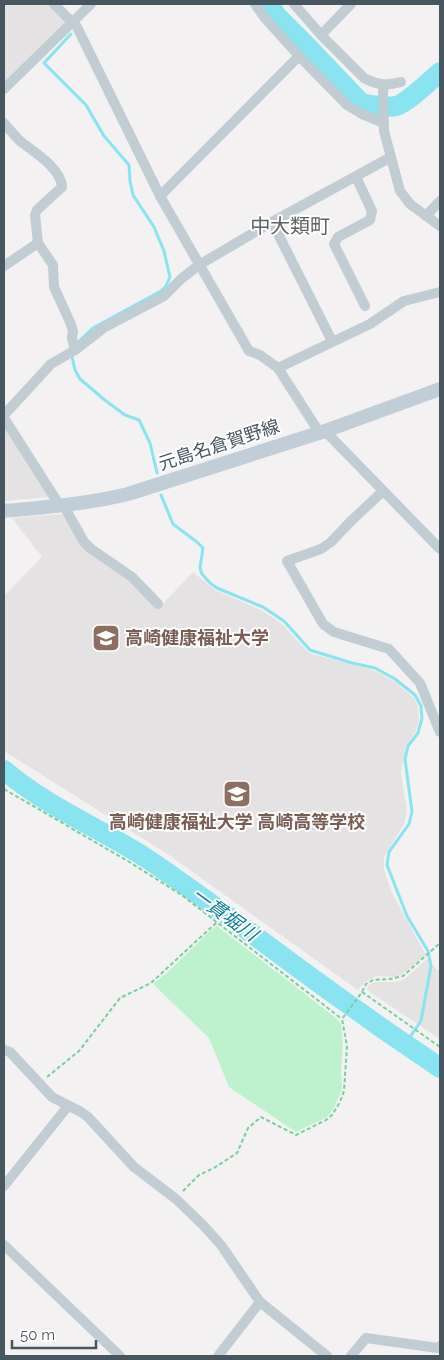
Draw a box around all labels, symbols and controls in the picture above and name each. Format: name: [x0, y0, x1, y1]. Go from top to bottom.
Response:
district label: 中大類町: [250, 214, 330, 238]
street label: 元島名倉賀野線: [156, 415, 282, 474]
school or university icon: 高崎健康福祉大学: [91, 623, 121, 653]
place label: 高崎健康福祉大学: [125, 627, 269, 648]
school or university icon: 高崎健康福祉大学 高崎高等学校: [222, 779, 252, 809]
place label: 高崎健康福祉大学 高崎高等学校: [109, 811, 365, 832]
water label: 一貫堀川: [188, 883, 264, 946]
scale bar: [12, 1318, 96, 1350]
text: 50 m: [20, 1326, 55, 1344]

